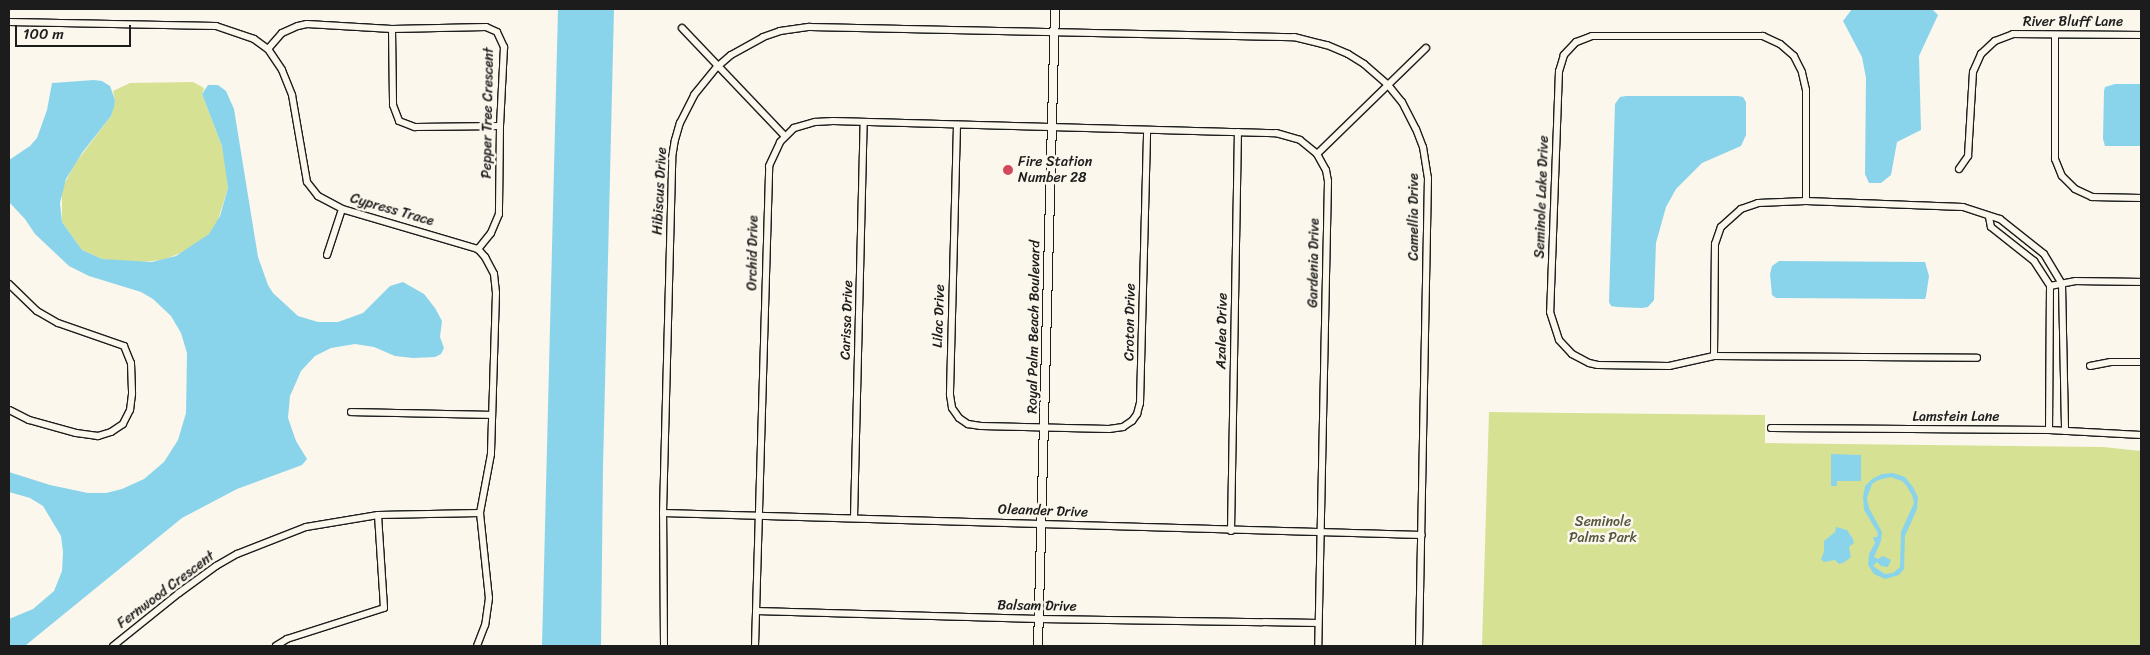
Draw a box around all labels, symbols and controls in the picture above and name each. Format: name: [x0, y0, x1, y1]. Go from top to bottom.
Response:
street label: River Bluff Lane: [2023, 14, 2123, 30]
scale bar: [18, 15, 134, 47]
text: 100 m: [23, 21, 64, 47]
street label: Pepper Tree Crescent: [478, 46, 498, 180]
street label: Seminole Lake Drive: [1531, 135, 1553, 259]
street label: Hibiscus Drive: [649, 147, 671, 235]
place label: Fire Station Number 28: [1018, 154, 1093, 186]
marker: Fire Station Number 28: [1002, 164, 1014, 176]
street label: Camellia Drive: [1406, 173, 1422, 261]
street label: Cypress Trace: [348, 190, 436, 230]
street label: Orchid Drive: [744, 215, 762, 291]
street label: Gardenia Drive: [1305, 218, 1323, 308]
street label: Royal Palm Beach Boulevard: [1024, 240, 1044, 414]
street label: Carissa Drive: [837, 280, 857, 360]
street label: Croton Drive: [1121, 283, 1139, 361]
street label: Lilac Drive: [929, 284, 949, 348]
street label: Azalea Drive: [1213, 293, 1231, 369]
street label: Lamstein Lane: [1913, 409, 1999, 425]
street label: Oleander Drive: [998, 501, 1088, 521]
park label: Seminole Palms Park: [1569, 514, 1637, 546]
street label: Fernwood Crescent: [114, 548, 218, 632]
street label: Balsam Drive: [997, 597, 1077, 615]

